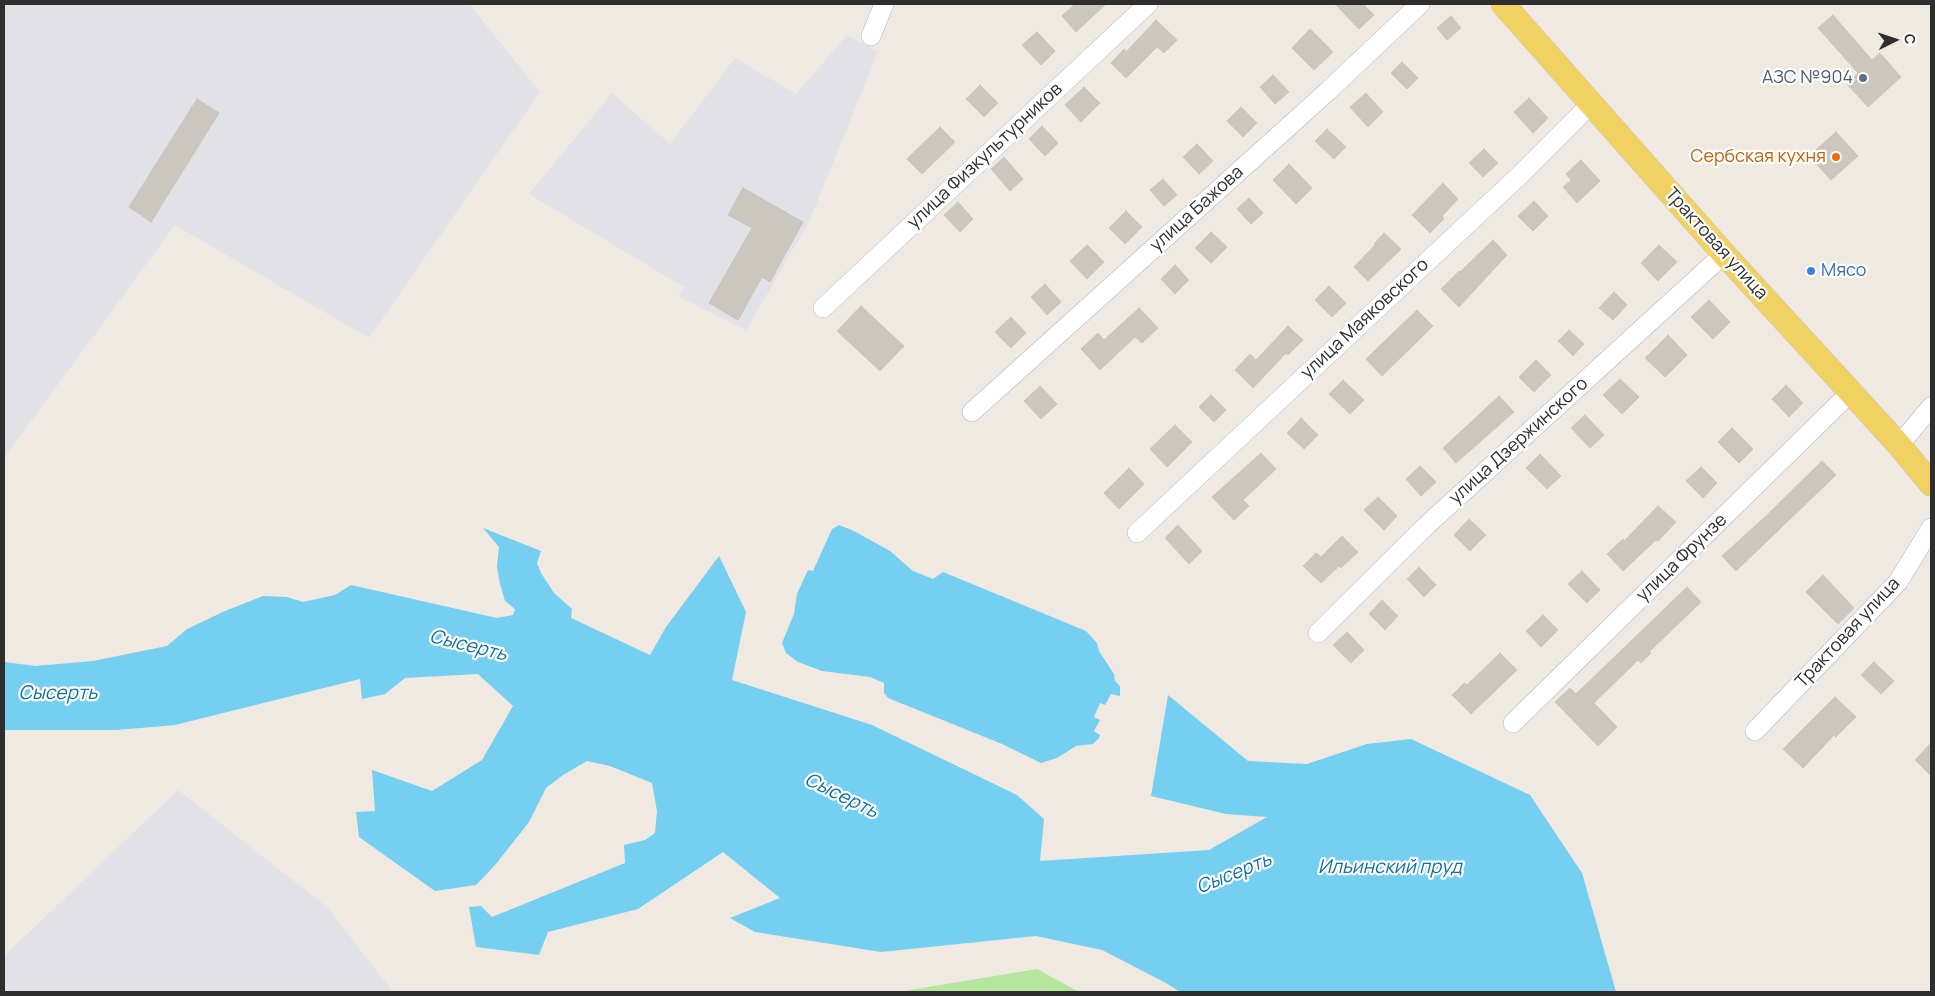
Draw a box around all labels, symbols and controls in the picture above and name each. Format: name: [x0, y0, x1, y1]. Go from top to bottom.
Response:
north arrow: [1870, 15, 1920, 65]
text: С: [1901, 33, 1920, 45]
place label: АЗС №904: [1762, 67, 1853, 89]
marker: АЗС №904: [1857, 72, 1869, 84]
street label: улица Физкультурников: [903, 79, 1067, 233]
place label: Сербская кухня: [1691, 146, 1826, 168]
marker: Сербская кухня: [1830, 151, 1842, 163]
street label: улица Бажова: [1146, 162, 1248, 256]
street label: Трактовая улица: [1660, 184, 1772, 304]
street label: улица Маяковского: [1297, 254, 1433, 384]
place label: Мясо: [1821, 260, 1866, 282]
marker: Мясо: [1805, 265, 1817, 277]
street label: улица Дзержинского: [1445, 373, 1593, 509]
street label: улица Фрунзе: [1632, 509, 1732, 607]
street label: Трактовая улица: [1791, 573, 1905, 693]
water label: Сысерть: [427, 625, 509, 667]
water label: Сысерть: [19, 683, 97, 705]
water label: Сысерть: [801, 768, 881, 824]
water label: Сысерть: [1193, 849, 1275, 899]
water label: Ильинский пруд: [1318, 857, 1462, 879]

